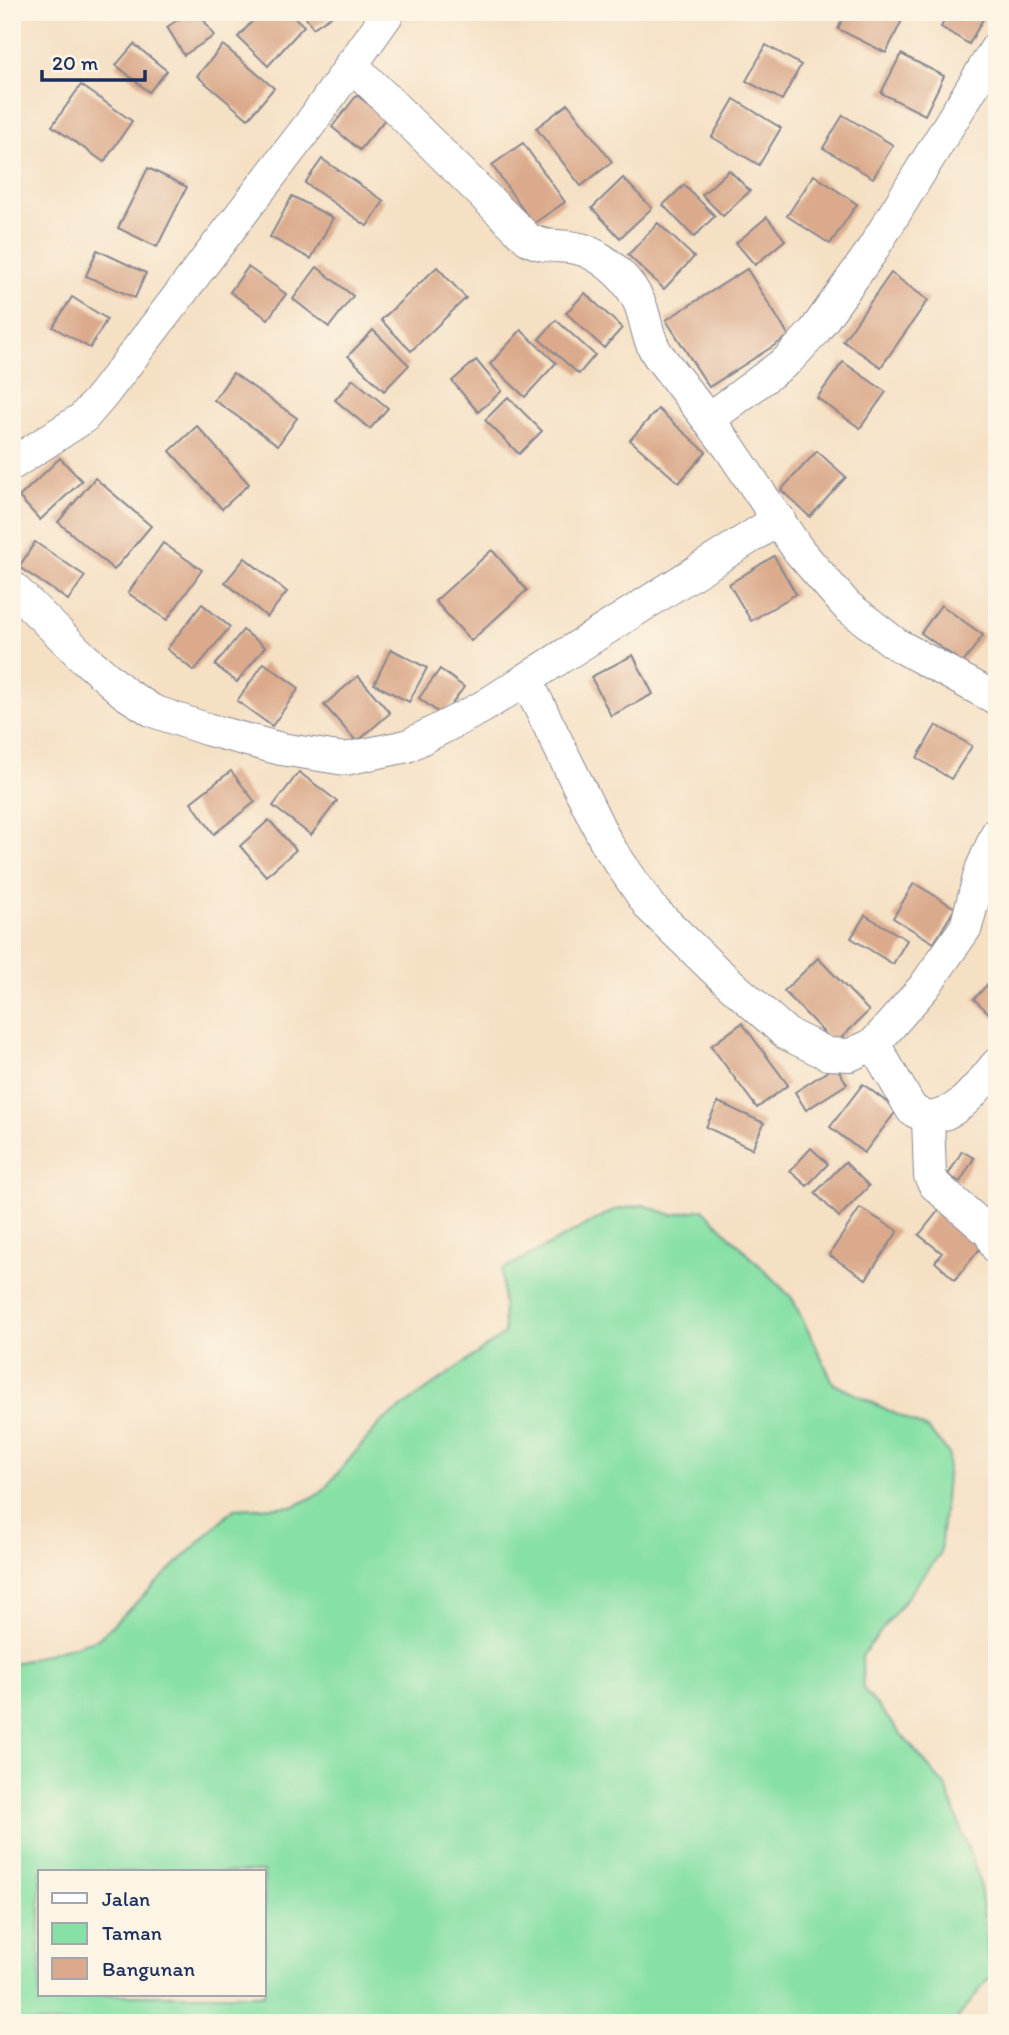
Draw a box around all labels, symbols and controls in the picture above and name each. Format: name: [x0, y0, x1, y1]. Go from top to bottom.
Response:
scale bar: [42, 38, 145, 82]
text: 20 m: [52, 50, 99, 75]
legend: [38, 1870, 266, 1996]
text: Jalan: [102, 1886, 150, 1911]
text: Taman: [102, 1920, 162, 1945]
text: Bangunan: [102, 1956, 195, 1981]

